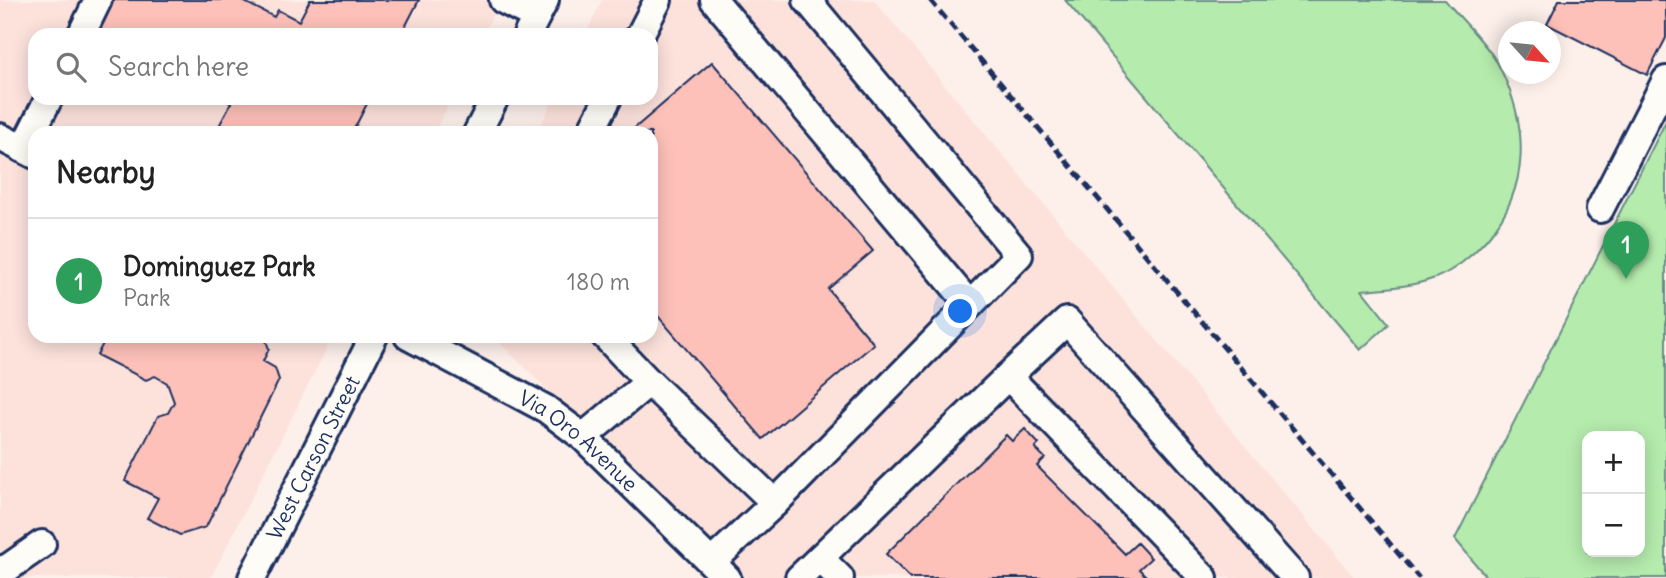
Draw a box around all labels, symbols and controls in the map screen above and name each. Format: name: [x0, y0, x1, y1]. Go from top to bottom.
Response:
north arrow: [1498, 21, 1561, 84]
search box: [28, 28, 658, 105]
icon: search: [52, 48, 90, 86]
text: Search here: [108, 50, 249, 83]
text: Nearby: [56, 153, 156, 191]
pin: 1: [1603, 221, 1649, 279]
text: Dominguez Park: [123, 250, 316, 283]
text: 1: [74, 267, 84, 296]
text: 180 m: [567, 267, 630, 296]
text: Park: [123, 283, 171, 312]
your location: [943, 294, 977, 328]
street label: West Carson Street: [260, 371, 365, 544]
street label: Via Oro Avenue: [515, 384, 644, 497]
map controls: [1582, 431, 1645, 557]
button: +: [1582, 431, 1645, 494]
button: −: [1582, 494, 1645, 557]

